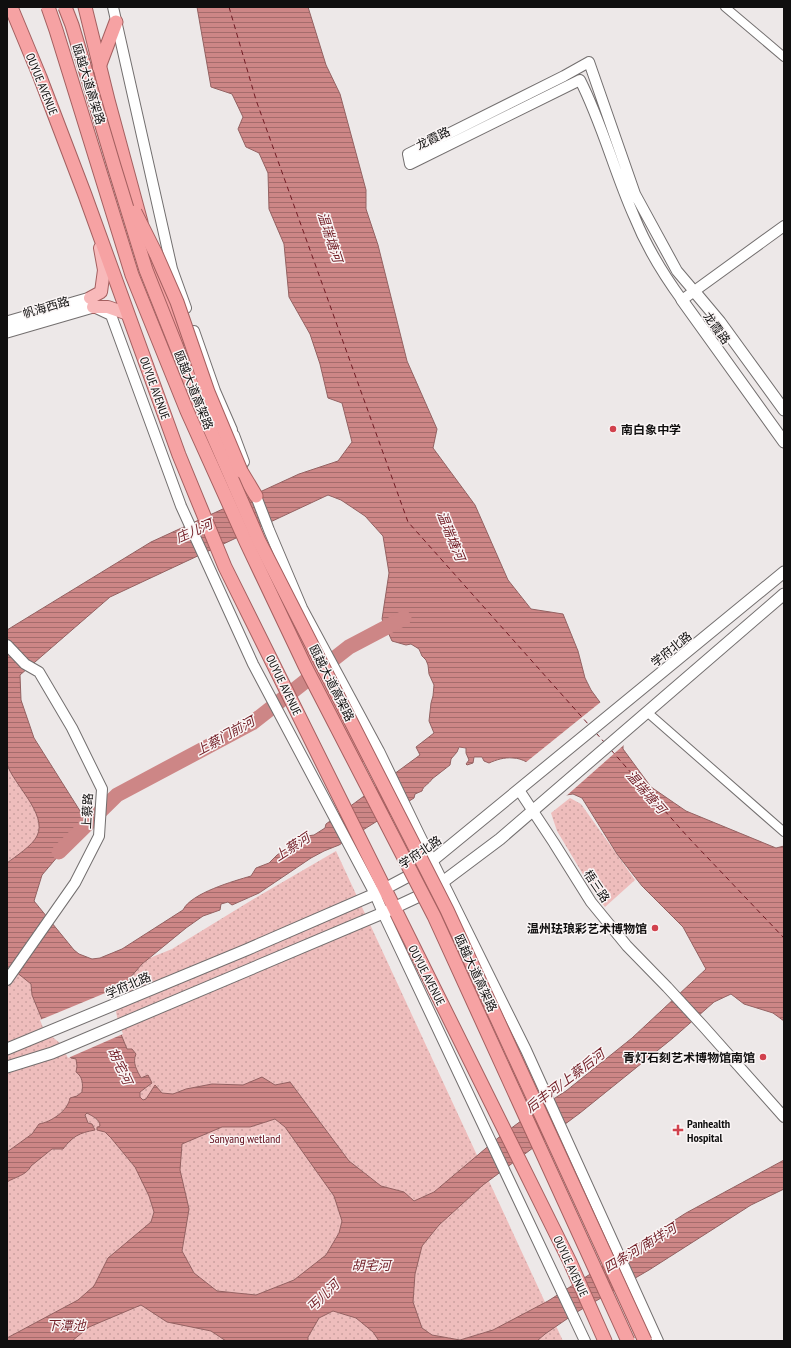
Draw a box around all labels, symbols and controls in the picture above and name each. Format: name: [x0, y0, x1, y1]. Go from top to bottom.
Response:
street label: 瓯越大道高架路: [70, 42, 108, 126]
street label: OUYUE AVENUE: [23, 51, 61, 117]
street label: 龙霞路: [414, 123, 452, 153]
water label: 温瑞塘河: [314, 210, 347, 267]
street label: 帆海西路: [21, 293, 71, 321]
street label: 龙霞路: [700, 309, 734, 347]
street label: 瓯越大道高架路: [171, 348, 217, 432]
street label: OUYUE AVENUE: [137, 355, 173, 421]
place label: 南白象中学: [621, 422, 681, 437]
marker: 南白象中学: [608, 424, 618, 434]
water label: 温瑞塘河: [433, 509, 470, 566]
water label: 庄儿河: [173, 514, 218, 547]
street label: 学府北路: [648, 628, 694, 670]
street label: 瓯越大道高架路: [306, 642, 358, 724]
street label: OUYUE AVENUE: [263, 652, 305, 718]
water label: 上蔡门前河: [192, 711, 260, 759]
water label: 温瑞塘河: [623, 767, 671, 819]
street label: 上蔡路: [79, 793, 95, 829]
water label: 上蔡河: [271, 828, 315, 865]
street label: 学府北路: [396, 832, 444, 872]
street label: 梧三路: [581, 867, 613, 905]
place label: 温州珐琅彩艺术博物馆: [527, 921, 647, 936]
marker: 温州珐琅彩艺术博物馆: [650, 923, 660, 933]
street label: 瓯越大道高架路: [451, 932, 501, 1014]
street label: OUYUE AVENUE: [405, 942, 449, 1008]
street label: 学府北路: [103, 969, 153, 1001]
water label: 后丰河/上蔡后河: [522, 1044, 610, 1116]
water label: 胡宅河: [104, 1045, 137, 1090]
place label: 青灯石刻艺术博物馆南馆: [623, 1050, 755, 1065]
marker: 青灯石刻艺术博物馆南馆: [758, 1052, 768, 1062]
place label: Panhealth Hospital: [687, 1116, 730, 1145]
marker: Panhealth Hospital: [672, 1124, 684, 1136]
park label: Sanyang wetland: [210, 1131, 280, 1146]
water label: 四条河/南垟河: [601, 1218, 682, 1276]
street label: OUYUE AVENUE: [550, 1233, 592, 1299]
water label: 胡宅河: [351, 1257, 393, 1274]
water label: 丐儿河: [303, 1274, 345, 1316]
water label: 下潭池: [46, 1317, 87, 1334]

